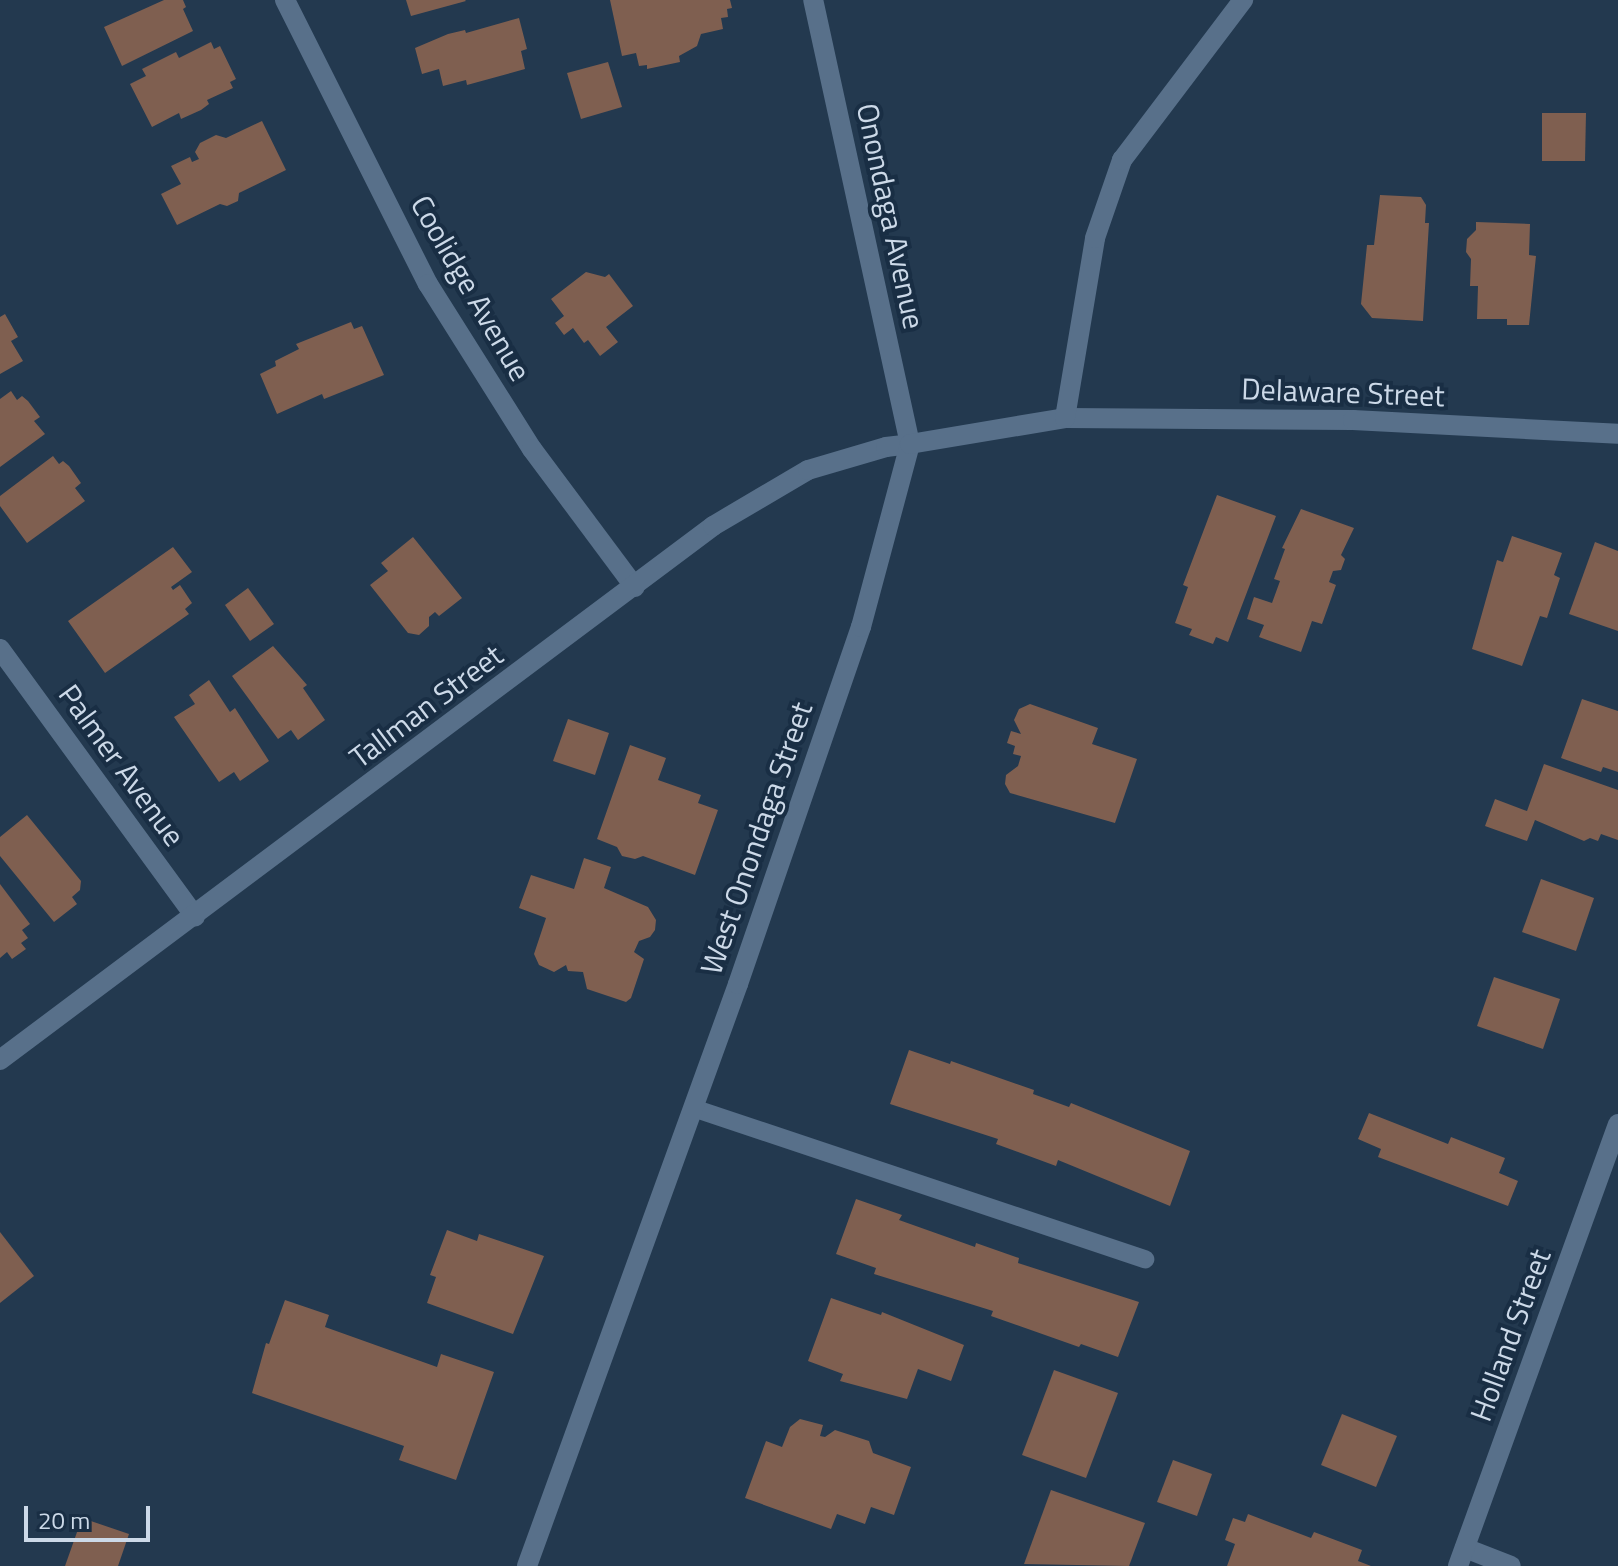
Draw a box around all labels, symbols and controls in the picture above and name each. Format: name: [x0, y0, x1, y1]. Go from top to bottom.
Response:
street label: Onondaga Avenue: [850, 100, 932, 332]
street label: Coolidge Avenue: [403, 189, 539, 387]
street label: Delaware Street: [1241, 370, 1445, 414]
street label: Tallman Street: [342, 637, 510, 775]
street label: Palmer Avenue: [51, 677, 193, 853]
street label: West Onondaga Street: [693, 697, 819, 979]
street label: Holland Street: [1462, 1244, 1558, 1426]
scale bar: [28, 1490, 154, 1540]
text: 20 m: [38, 1502, 90, 1538]

